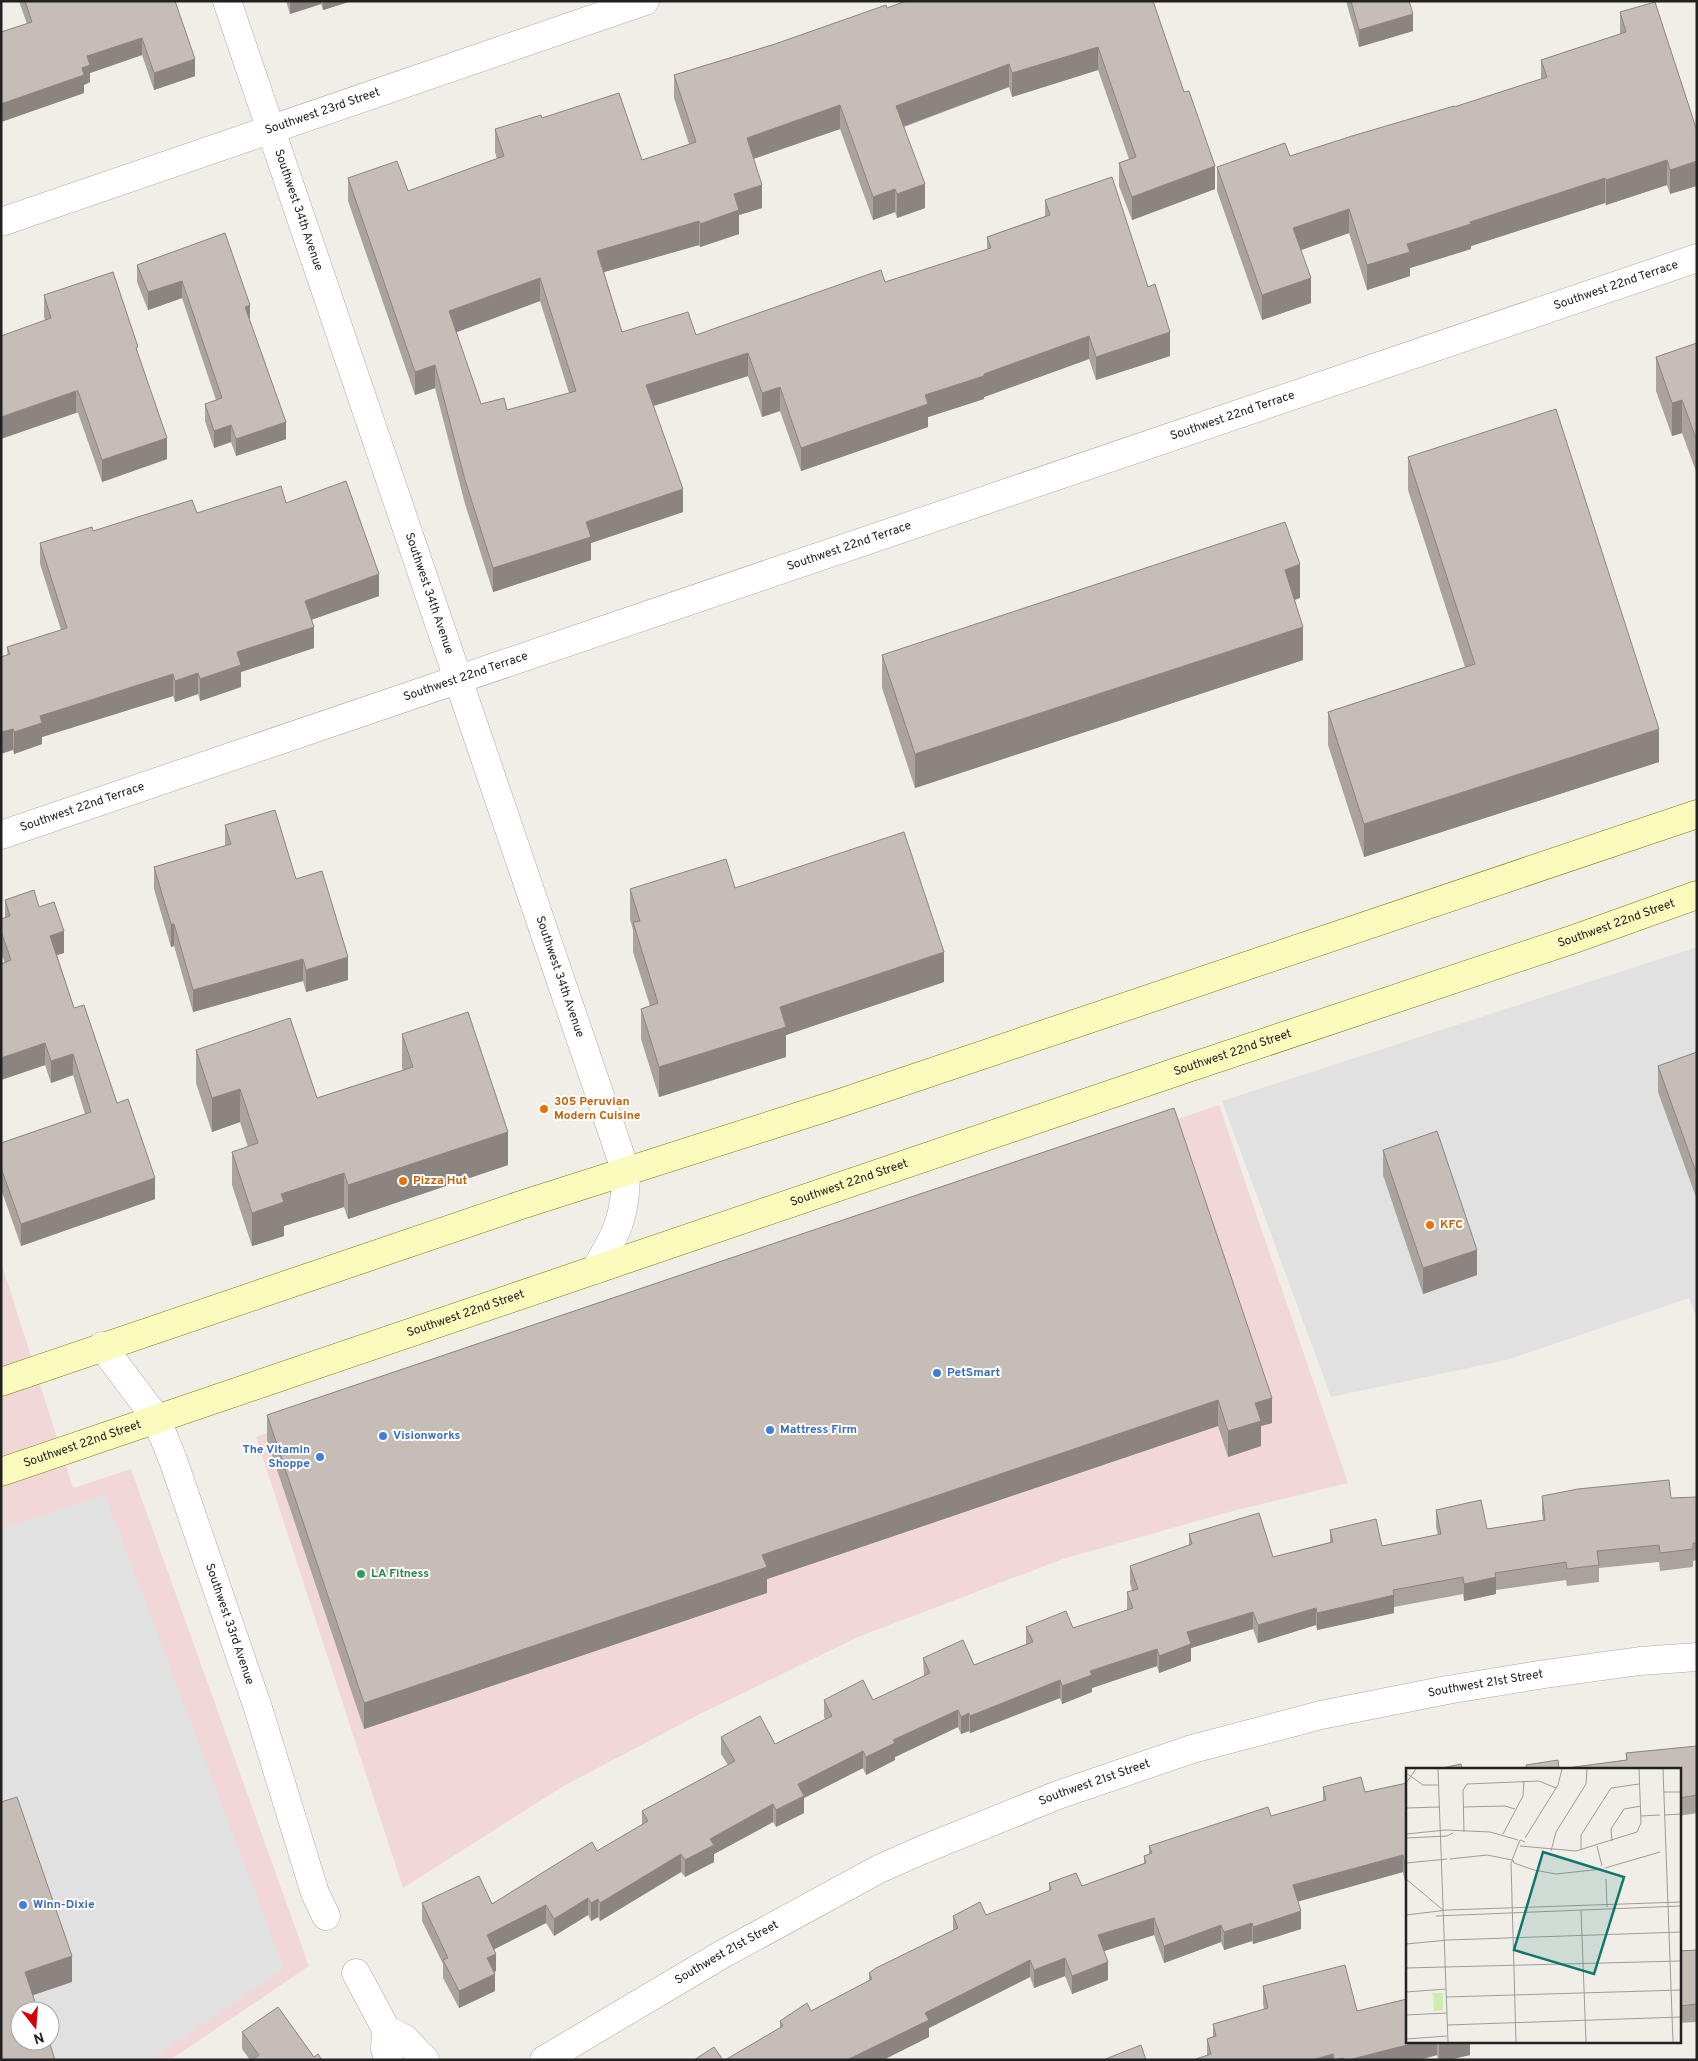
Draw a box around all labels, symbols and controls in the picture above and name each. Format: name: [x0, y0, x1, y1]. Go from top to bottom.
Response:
street label: Southwest 23rd Street: [263, 84, 382, 139]
street label: Southwest 34th Avenue: [270, 147, 326, 273]
street label: Southwest 22nd Terrace: [1552, 257, 1680, 314]
street label: Southwest 22nd Terrace: [1168, 387, 1297, 445]
street label: Southwest 22nd Terrace: [785, 518, 914, 575]
street label: Southwest 34th Avenue: [401, 531, 457, 656]
street label: Southwest 22nd Terrace: [402, 648, 530, 705]
street label: Southwest 22nd Terrace: [18, 779, 147, 836]
street label: Southwest 22nd Street: [1556, 895, 1677, 952]
street label: Southwest 34th Avenue: [531, 914, 588, 1040]
street label: Southwest 22nd Street: [1172, 1026, 1294, 1080]
place label: 305 Peruvian Modern Cuisine: [554, 1094, 641, 1124]
marker: 305 Peruvian Modern Cuisine: [538, 1103, 550, 1115]
street label: Southwest 22nd Street: [788, 1156, 910, 1211]
place label: Pizza Hut: [413, 1173, 468, 1189]
marker: Pizza Hut: [397, 1175, 409, 1187]
place label: KFC: [1440, 1217, 1463, 1233]
marker: KFC: [1424, 1219, 1436, 1231]
street label: Southwest 22nd Street: [405, 1286, 527, 1341]
place label: PetSmart: [947, 1365, 1001, 1381]
marker: PetSmart: [931, 1367, 943, 1379]
street label: Southwest 22nd Street: [21, 1417, 143, 1472]
place label: Mattress Firm: [780, 1422, 857, 1438]
marker: Mattress Firm: [764, 1424, 776, 1436]
place label: Visionworks: [393, 1428, 461, 1444]
marker: Visionworks: [377, 1430, 389, 1442]
place label: The Vitamin Shoppe: [242, 1442, 310, 1472]
marker: The Vitamin Shoppe: [314, 1451, 326, 1463]
street label: Southwest 33rd Avenue: [201, 1562, 258, 1687]
place label: LA Fitness: [371, 1566, 429, 1582]
marker: LA Fitness: [355, 1568, 367, 1580]
street label: Southwest 21st Street: [1427, 1666, 1544, 1702]
street label: Southwest 21st Street: [1037, 1756, 1152, 1810]
inset map: [1406, 1768, 1680, 2044]
place label: Winn-Dixie: [33, 1897, 95, 1913]
marker: Winn-Dixie: [17, 1899, 29, 1911]
street label: Southwest 21st Street: [672, 1917, 782, 1988]
north arrow: [10, 2001, 60, 2051]
text: N: [31, 2027, 46, 2047]

